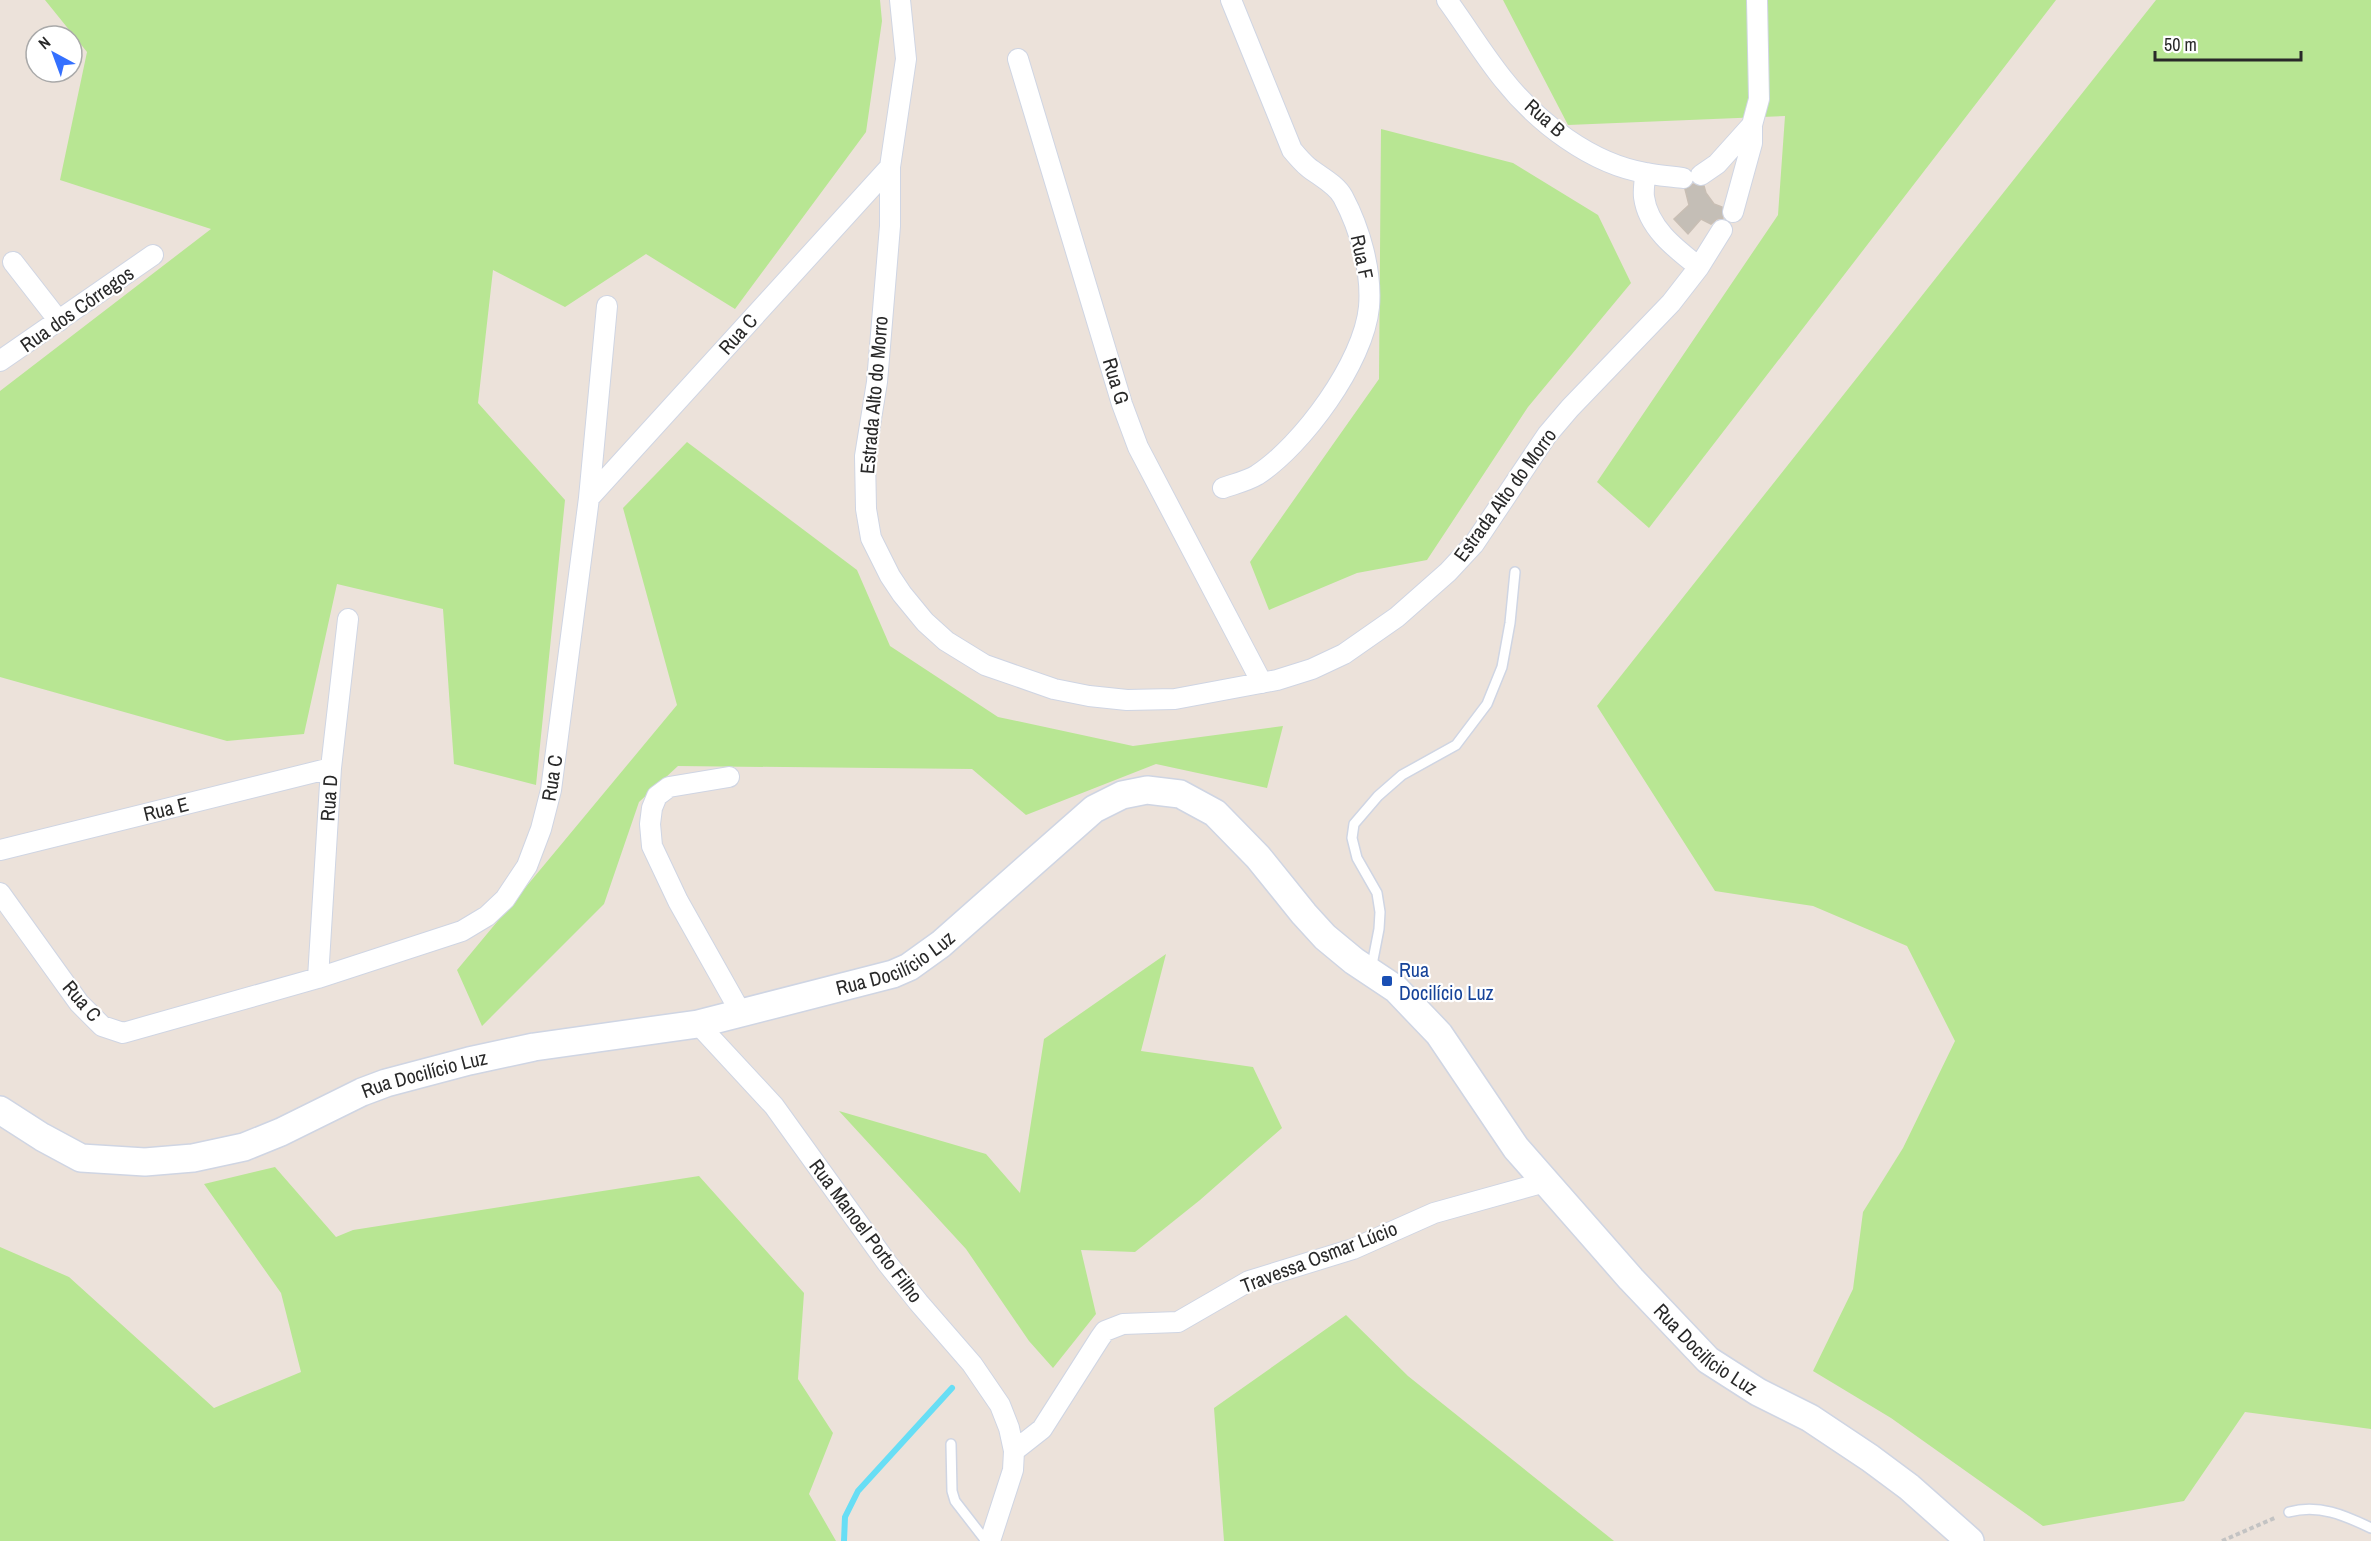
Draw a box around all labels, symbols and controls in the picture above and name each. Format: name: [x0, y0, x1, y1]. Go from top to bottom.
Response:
north arrow: [24, 24, 84, 84]
scale bar: [2155, 24, 2300, 62]
text: N: [33, 31, 55, 54]
text: 50 m: [2164, 32, 2197, 57]
street label: Rua B: [1519, 92, 1571, 143]
street label: Rua F: [1345, 232, 1380, 282]
street label: Rua dos Córregos: [14, 259, 139, 358]
street label: Rua C: [712, 307, 763, 360]
street label: Estrada Alto do Morro: [853, 315, 894, 475]
street label: Rua G: [1097, 354, 1136, 407]
street label: Estrada Alto do Morro: [1447, 423, 1562, 567]
street label: Rua C: [535, 753, 569, 803]
street label: Rua D: [313, 774, 344, 822]
street label: Rua E: [140, 790, 191, 827]
street label: Rua Docilício Luz: [833, 924, 960, 1001]
place label: Rua Docilício Luz: [1399, 956, 1494, 1006]
street label: Rua C: [57, 974, 108, 1027]
marker: Rua Docilício Luz: [1380, 974, 1394, 988]
street label: Rua Docilício Luz: [357, 1043, 490, 1104]
street label: Rua Manoel Porto Filho: [803, 1153, 929, 1308]
street label: Travessa Osmar Lúcio: [1237, 1214, 1401, 1299]
street label: Rua Docilício Luz: [1648, 1297, 1763, 1401]

